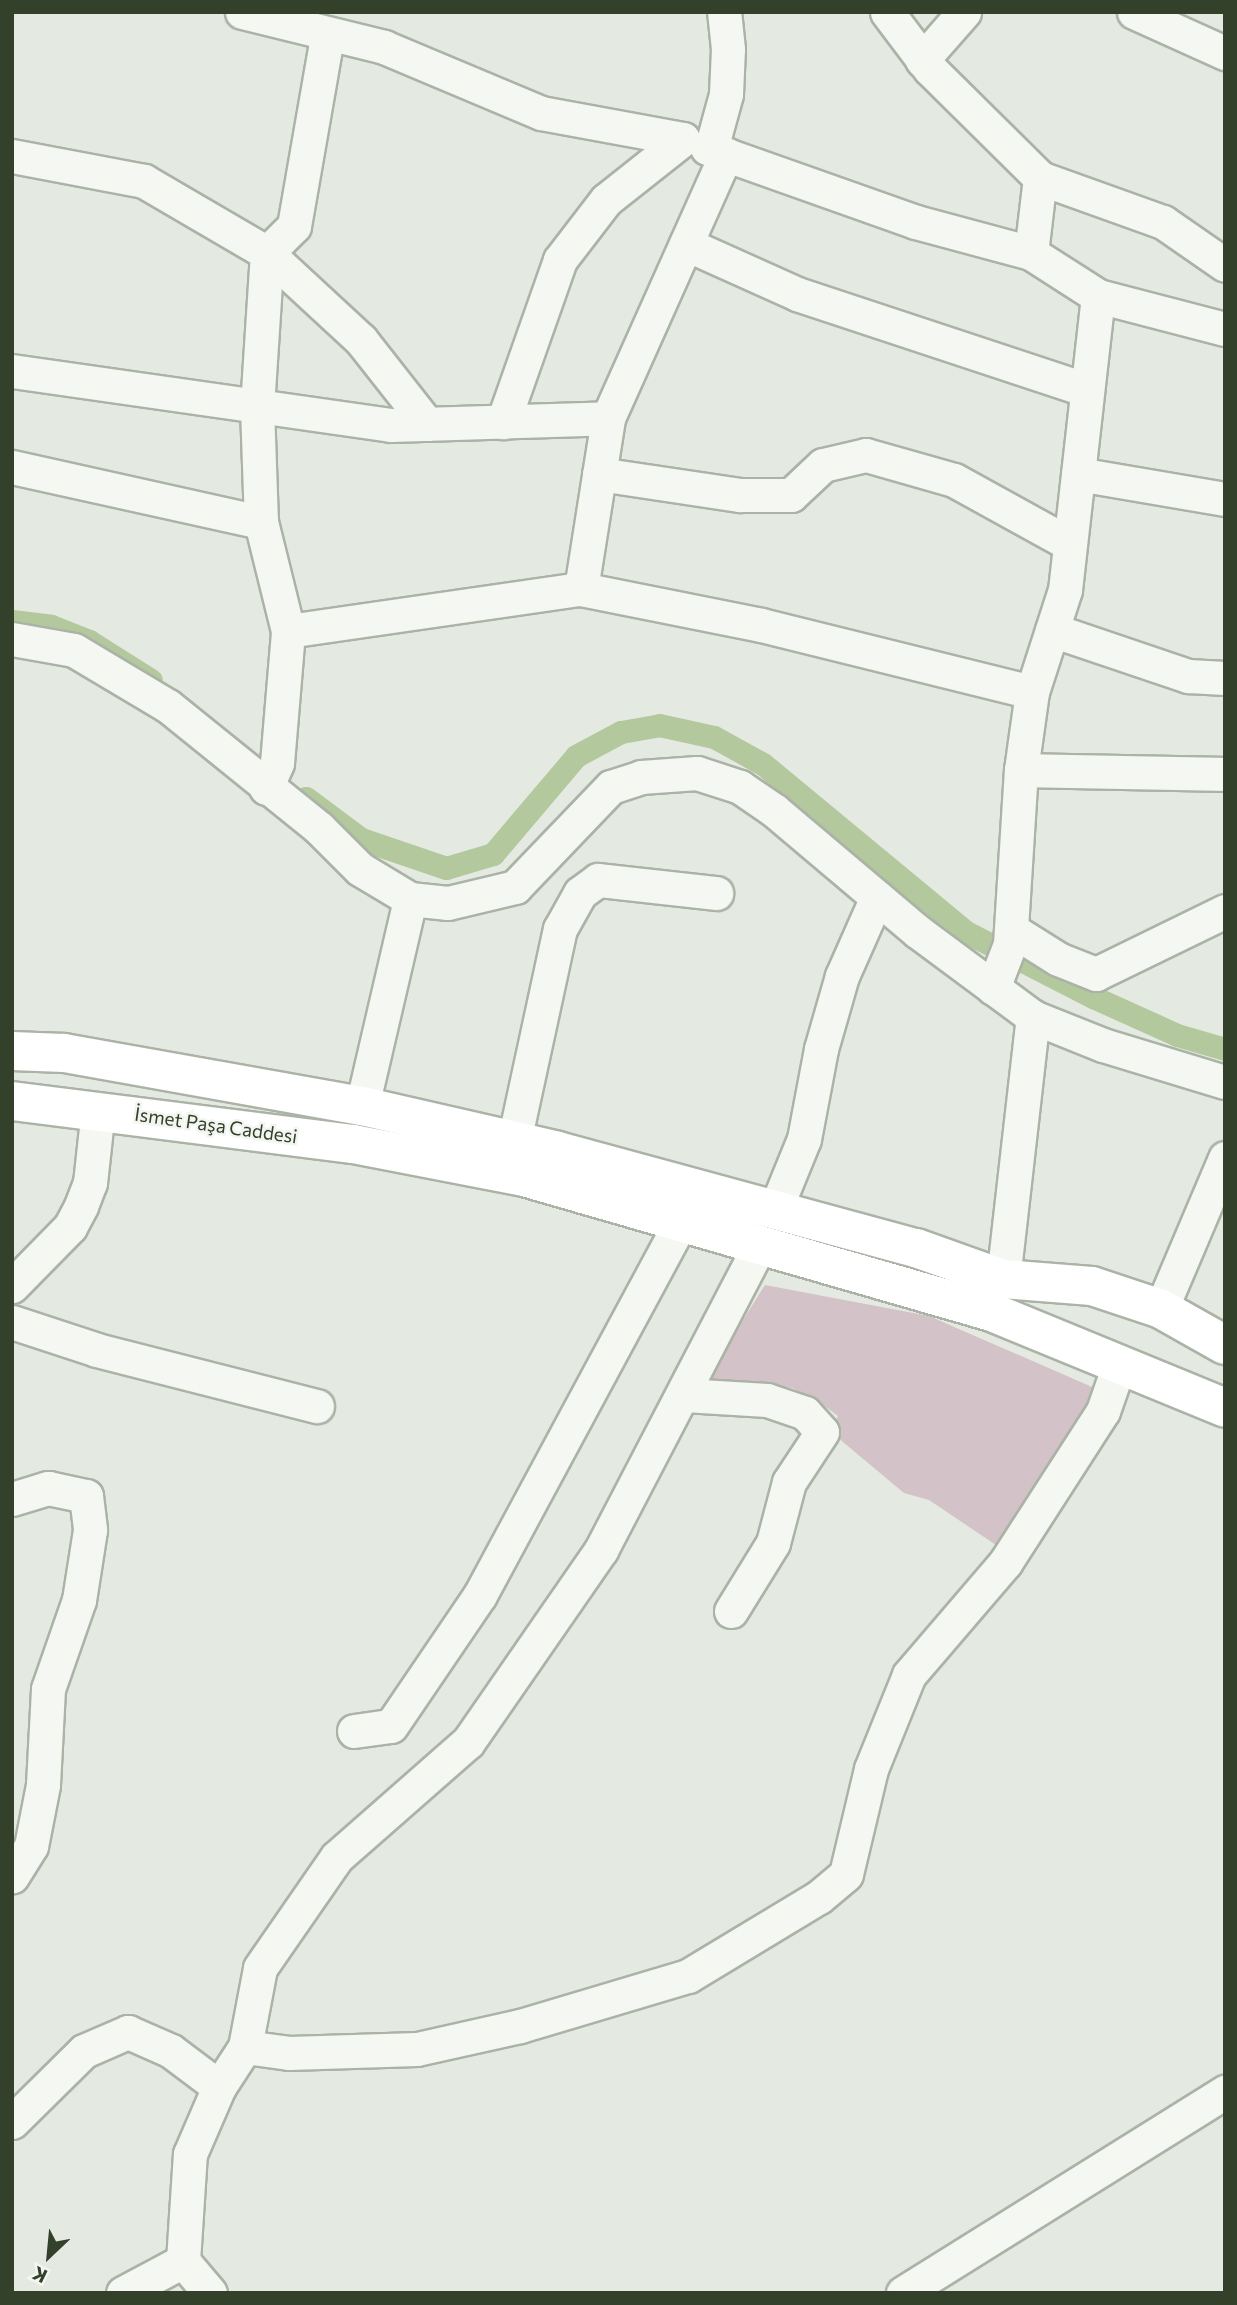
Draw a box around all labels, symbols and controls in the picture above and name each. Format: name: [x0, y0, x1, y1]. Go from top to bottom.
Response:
street label: İsmet Paşa Caddesi: [133, 1102, 299, 1148]
north arrow: [14, 2221, 84, 2291]
text: K: [29, 2262, 51, 2289]

